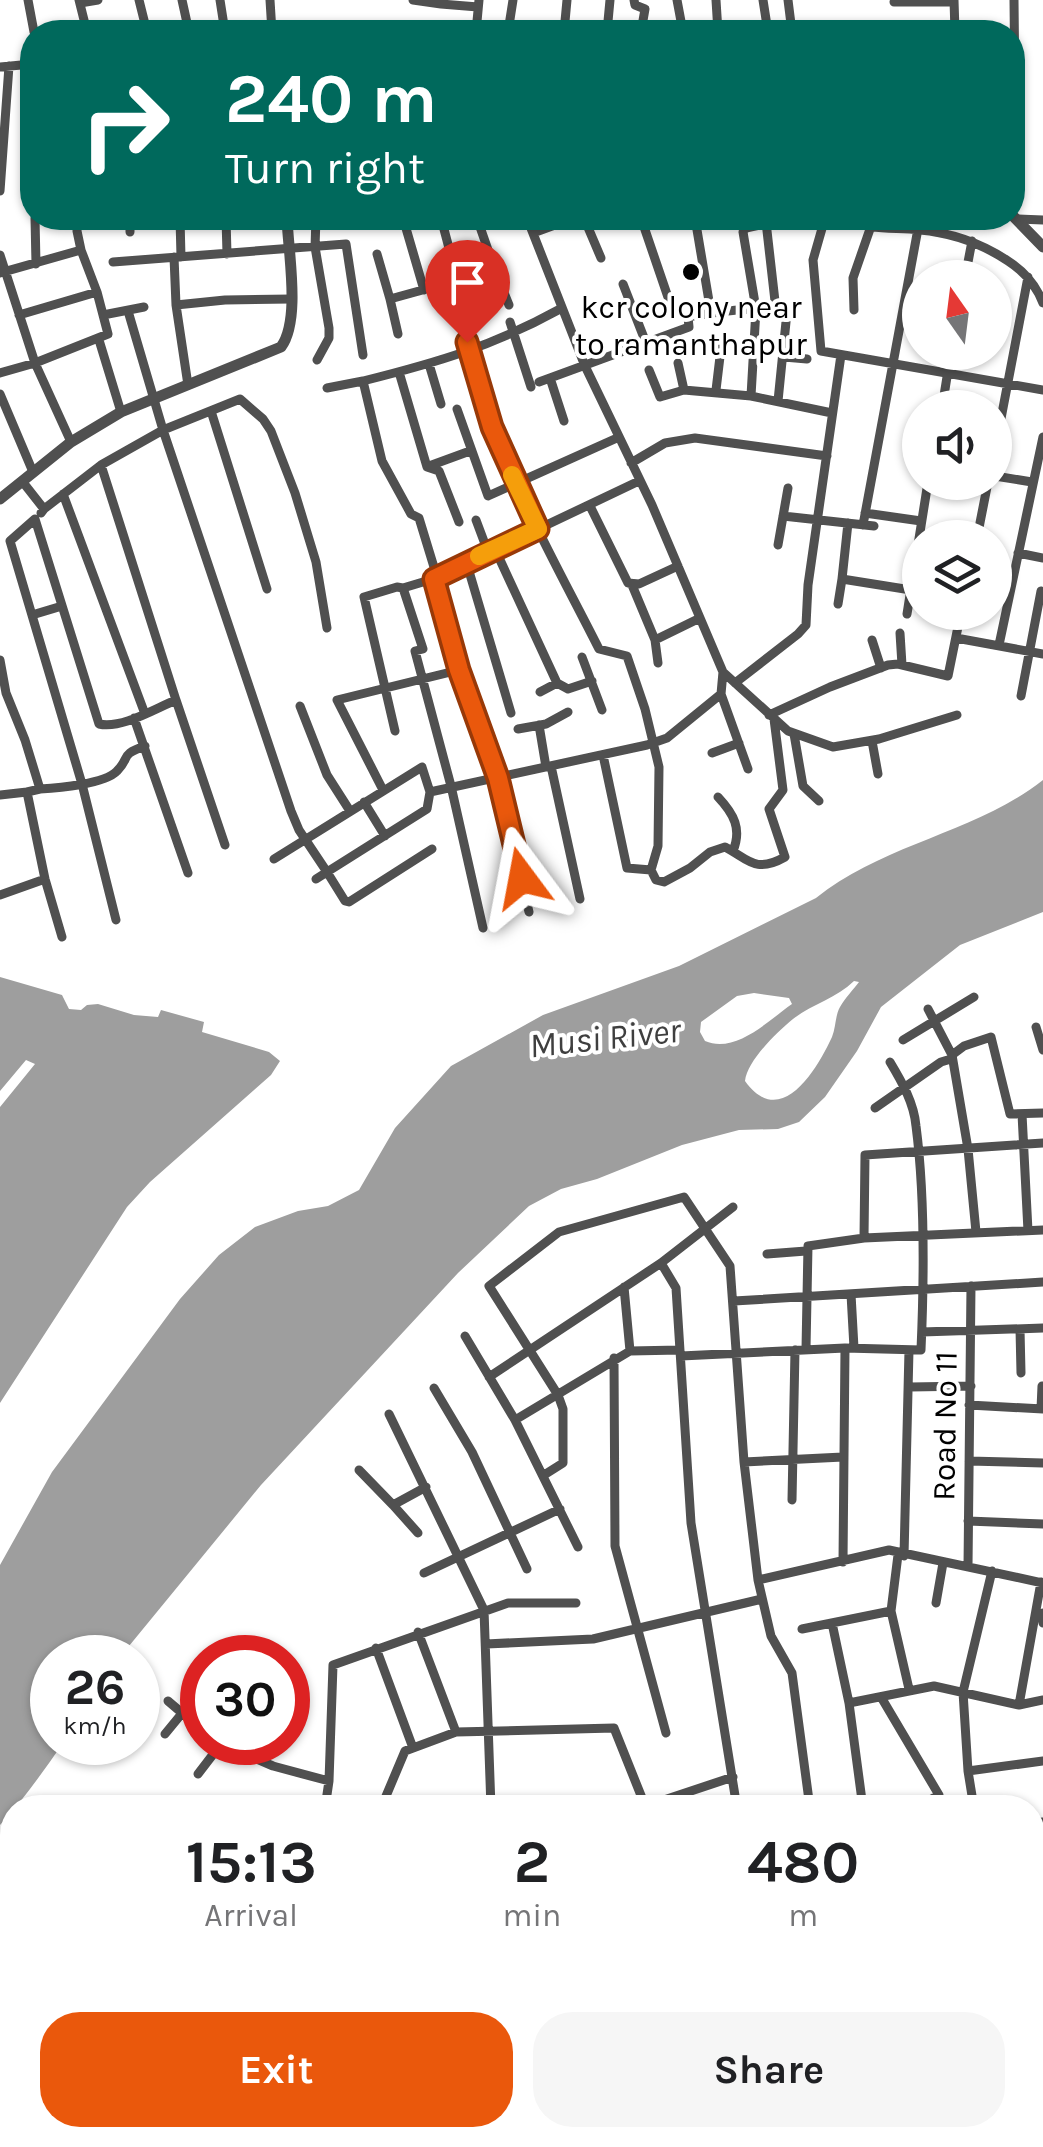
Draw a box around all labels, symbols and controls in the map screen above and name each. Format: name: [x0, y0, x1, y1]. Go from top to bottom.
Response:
text: 240 m: [225, 58, 437, 140]
icon: right: [60, 60, 190, 190]
text: Turn right: [225, 142, 425, 194]
pin: [425, 240, 510, 343]
icon: arrive: [440, 255, 495, 310]
north arrow: [902, 260, 1012, 370]
map controls: [902, 260, 1012, 630]
marker: kcr colony near to ramanthapur: [680, 261, 702, 283]
place label: kcr colony near to ramanthapur: [575, 289, 807, 363]
button: sound: [902, 390, 1012, 500]
button: layers: [902, 520, 1012, 630]
position arrow: [470, 826, 574, 930]
water label: Musi River: [527, 1010, 684, 1066]
street label: Road No 11: [925, 1351, 965, 1501]
speed limit sign: 30: [180, 1635, 310, 1765]
text: 26: [65, 1658, 125, 1717]
text: km/h: [63, 1711, 127, 1740]
text: 15:13: [186, 1827, 317, 1897]
text: 2: [514, 1827, 550, 1897]
text: 480: [747, 1827, 859, 1897]
text: Arrival: [204, 1897, 298, 1934]
text: min: [502, 1897, 561, 1934]
text: m: [788, 1897, 818, 1934]
button: Exit: [40, 2012, 513, 2127]
button: Share: [533, 2012, 1005, 2127]

